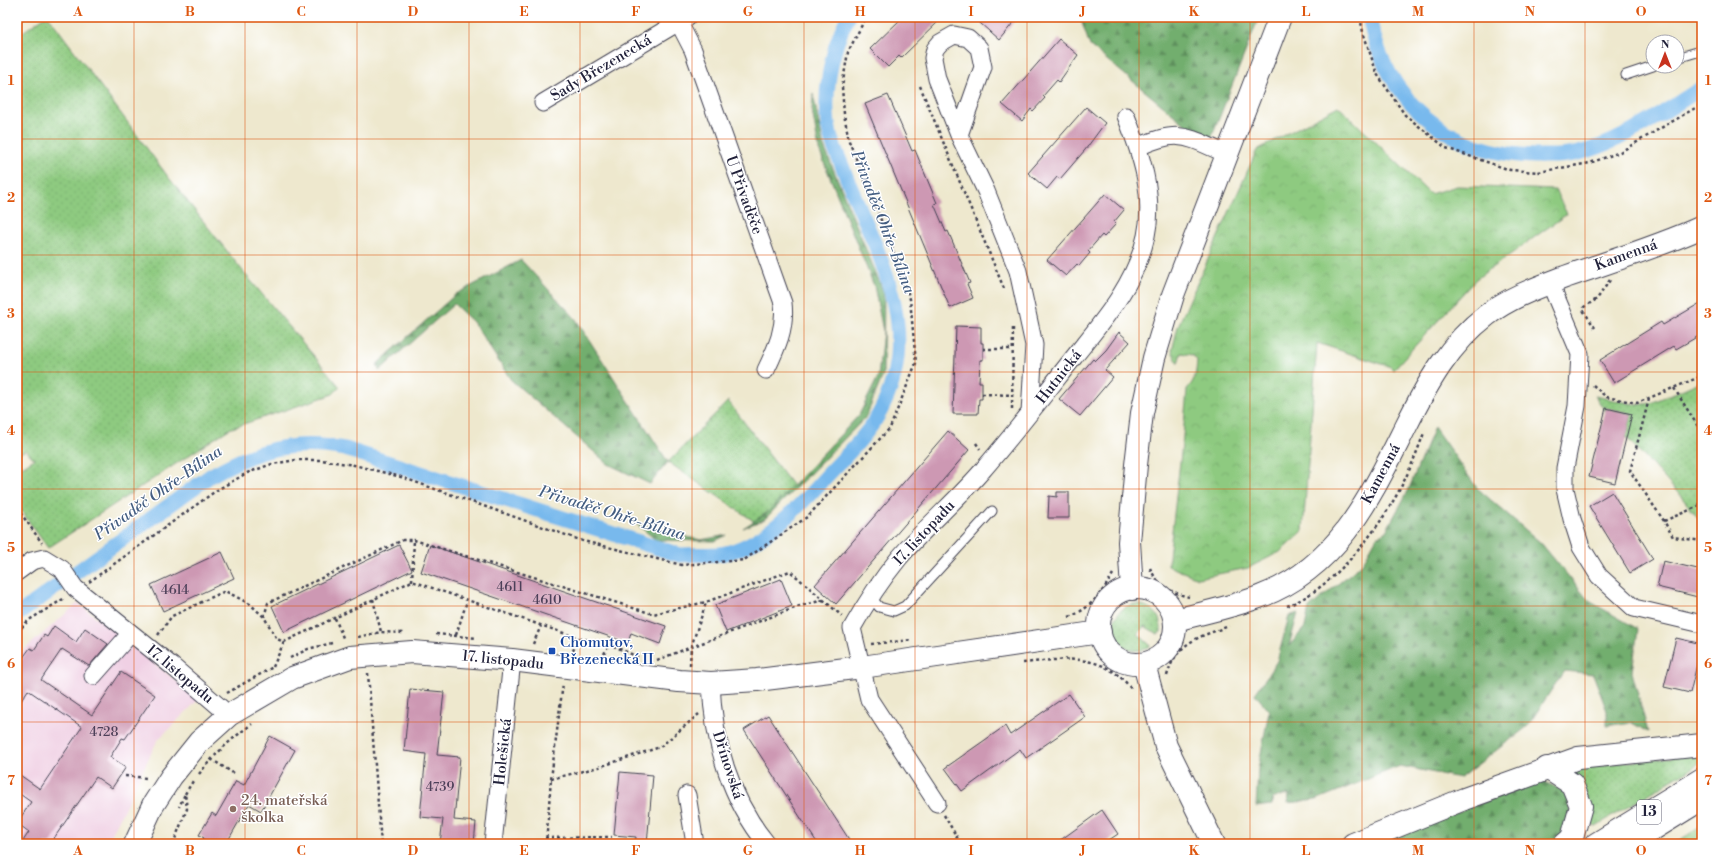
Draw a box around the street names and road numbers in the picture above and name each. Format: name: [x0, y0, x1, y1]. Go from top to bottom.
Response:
street label: Sady Březenecká: [547, 30, 655, 106]
street label: U Přivaděče: [721, 153, 767, 237]
street label: Kamenná: [1592, 235, 1660, 275]
street label: Hutnická: [1032, 346, 1086, 408]
street label: Kamenná: [1357, 440, 1405, 507]
street label: 17. listopadu: [889, 496, 959, 570]
street label: 17. listopadu: [142, 640, 218, 708]
street label: 17. listopadu: [461, 646, 545, 674]
street label: Holešická: [490, 717, 516, 787]
street label: Dřínovská: [708, 729, 748, 802]
road number: 13: [1637, 800, 1661, 824]

